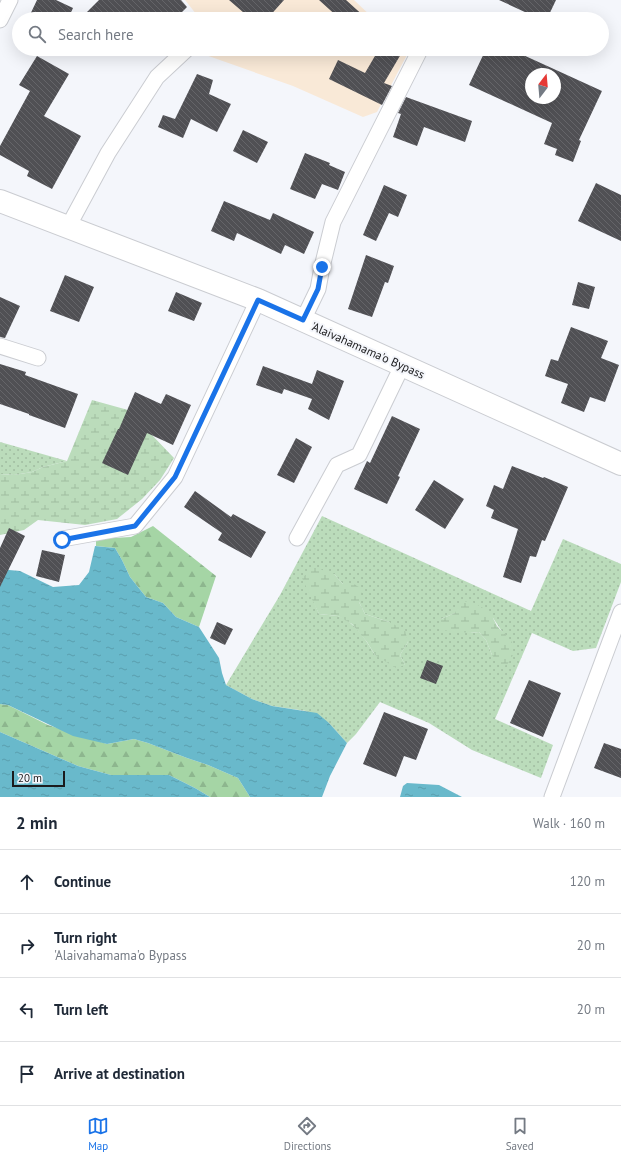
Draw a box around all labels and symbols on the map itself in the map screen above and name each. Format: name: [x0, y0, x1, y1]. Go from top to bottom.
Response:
north arrow: [525, 68, 561, 104]
route end: [313, 258, 331, 276]
street label: 'Alaivahamama'o Bypass: [309, 318, 427, 382]
route start: [53, 531, 71, 549]
scale bar: [12, 769, 65, 788]

